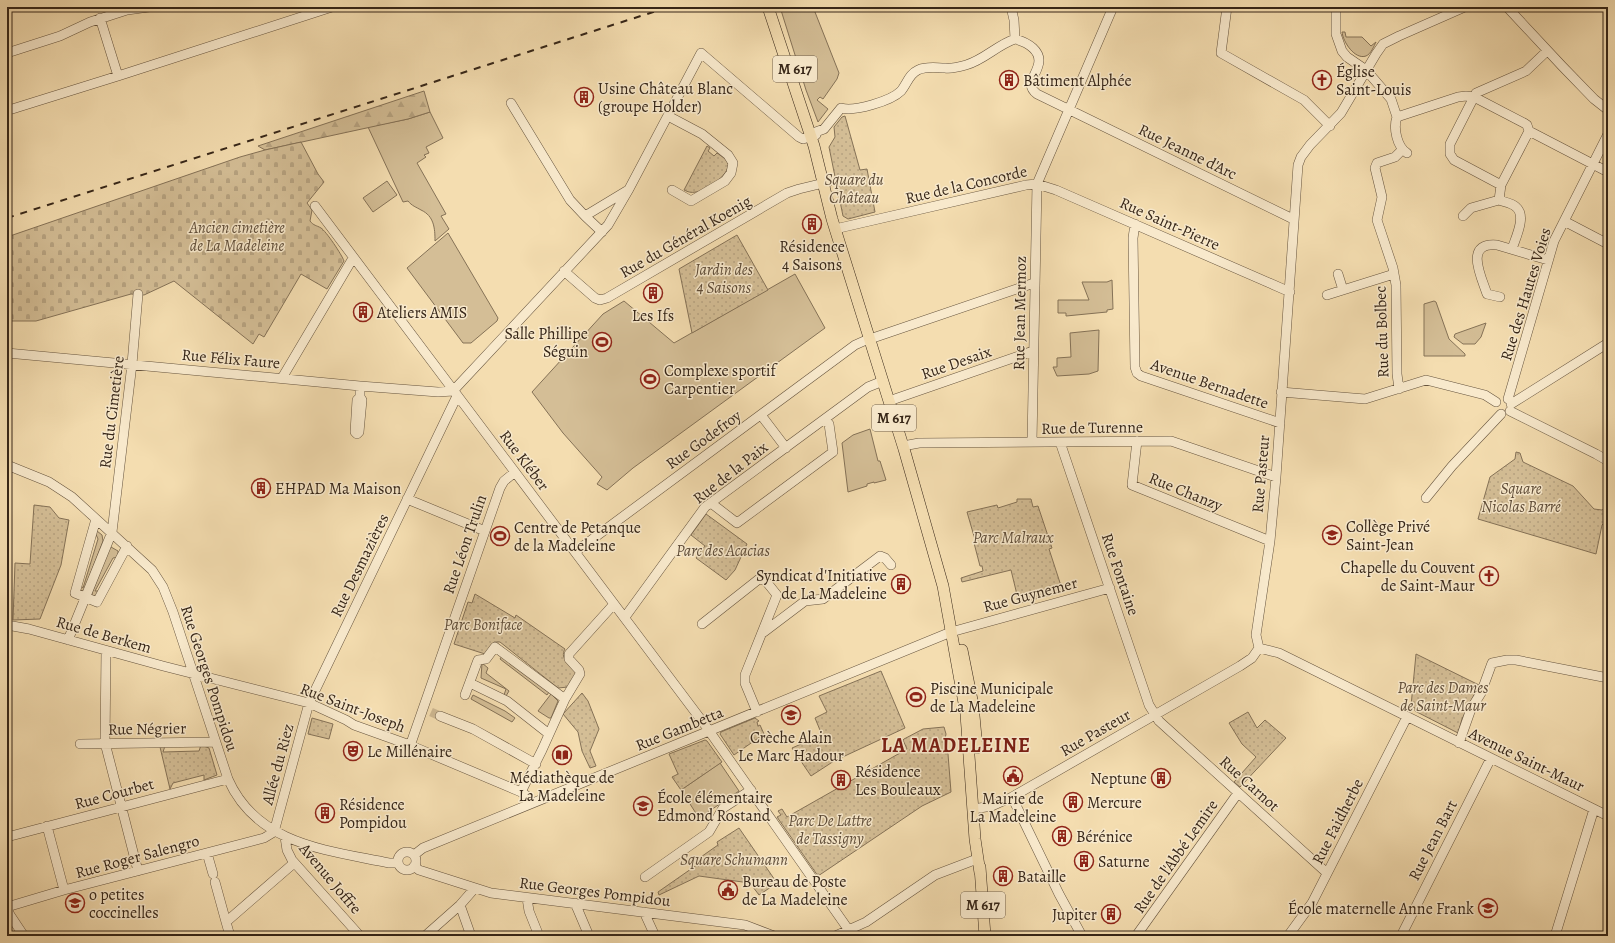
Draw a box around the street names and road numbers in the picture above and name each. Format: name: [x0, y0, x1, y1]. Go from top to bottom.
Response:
road number: M 617: [773, 56, 817, 82]
street label: Rue Jeanne d'Arc: [1135, 119, 1241, 185]
street label: Rue de la Concorde: [903, 160, 1029, 210]
street label: Rue du Général Koenig: [616, 190, 755, 284]
street label: Rue Saint-Pierre: [1116, 192, 1223, 256]
street label: Rue des Hautes Voies: [1495, 225, 1557, 364]
street label: Rue Jean Mermoz: [1008, 256, 1032, 371]
street label: Rue du Bolbec: [1369, 285, 1395, 378]
street label: Rue Desaix: [918, 341, 995, 385]
street label: Rue Félix Faure: [181, 344, 281, 374]
street label: Avenue Bernadette: [1147, 353, 1272, 414]
street label: Rue du Cimetière: [94, 354, 130, 470]
street label: Rue Godefroy: [661, 404, 747, 475]
road number: M 617: [872, 405, 916, 431]
street label: Rue de Turenne: [1041, 416, 1143, 440]
street label: Rue Kléber: [494, 426, 554, 496]
street label: Rue Pasteur: [1247, 434, 1275, 514]
street label: Rue de la Paix: [688, 436, 773, 509]
street label: Rue Chanzy: [1146, 467, 1227, 517]
street label: Rue Léon Trulin: [438, 492, 492, 597]
street label: Rue Desmazières: [325, 510, 394, 621]
street label: Rue Fontaine: [1096, 530, 1144, 618]
street label: Rue Guynemer: [981, 572, 1080, 618]
street label: Rue Georges Pompidou: [175, 603, 243, 754]
street label: Rue de Berkem: [54, 611, 154, 659]
street label: Rue Saint-Joseph: [297, 678, 409, 738]
street label: Rue Gambetta: [632, 701, 727, 757]
street label: Rue Pasteur: [1056, 704, 1135, 762]
street label: Rue Négrier: [108, 717, 186, 741]
street label: Allée du Riez: [256, 721, 299, 808]
street label: Avenue Saint-Maur: [1464, 722, 1588, 797]
street label: Rue Carnot: [1215, 751, 1284, 817]
street label: Rue Courbet: [72, 773, 156, 815]
street label: Rue Faidherbe: [1307, 775, 1369, 868]
street label: Rue de l'Abbé Lemire: [1128, 795, 1223, 918]
street label: Rue Jean Bart: [1403, 796, 1463, 885]
street label: Rue Roger Salengro: [73, 830, 202, 884]
street label: Avenue Joffre: [293, 838, 366, 919]
street label: Rue Georges Pompidou: [518, 872, 672, 912]
road number: M 617: [961, 892, 1005, 918]

